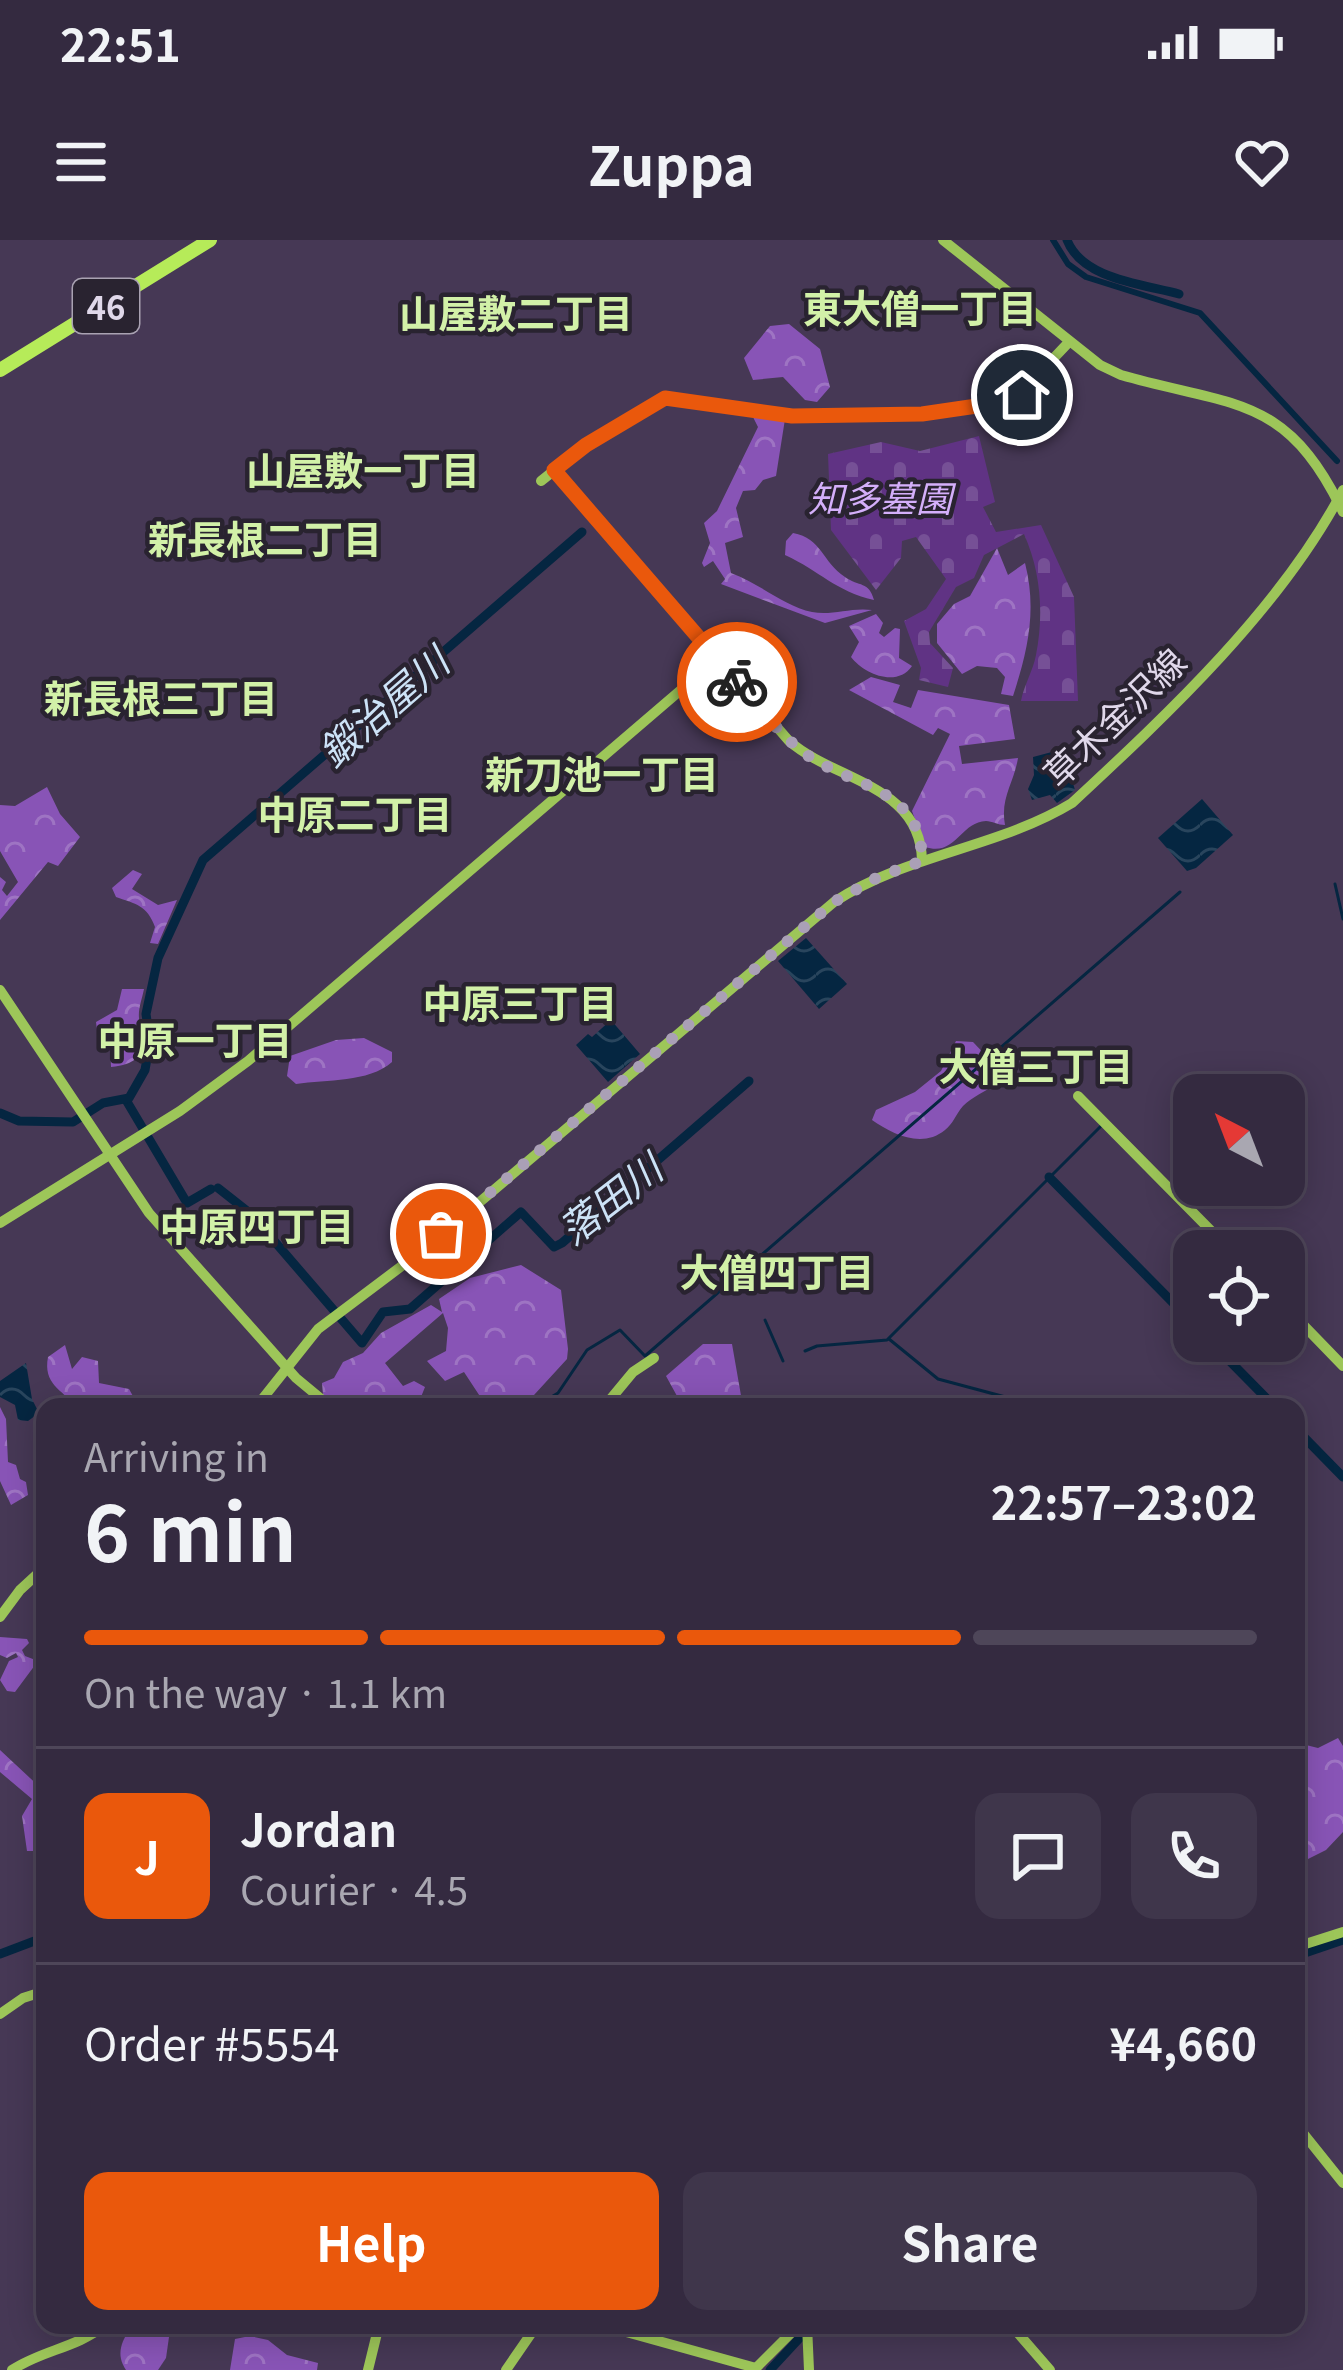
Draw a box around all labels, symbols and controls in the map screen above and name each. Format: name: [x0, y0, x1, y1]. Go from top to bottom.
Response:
text: 22:51: [60, 10, 181, 75]
text: Zuppa: [588, 123, 755, 202]
icon: menu: [48, 129, 114, 195]
icon: heart: [1229, 129, 1295, 195]
district label: 東大僧一丁目: [803, 278, 1037, 334]
road number: 46: [73, 279, 139, 333]
district label: 山屋敷二丁目: [399, 283, 633, 339]
pin: [971, 344, 1073, 446]
icon: home: [989, 362, 1055, 428]
district label: 山屋敷一丁目: [246, 440, 480, 496]
park label: 知多墓園: [808, 470, 957, 522]
district label: 新長根二丁目: [148, 509, 382, 565]
courier: [677, 622, 797, 742]
water label: 鍛治屋川: [305, 630, 462, 777]
street label: 草木金沢線: [1030, 635, 1196, 797]
icon: bike: [704, 649, 770, 715]
district label: 新長根三丁目: [44, 668, 278, 724]
district label: 新刀池一丁目: [485, 744, 719, 800]
district label: 中原二丁目: [257, 784, 453, 840]
district label: 中原三丁目: [422, 973, 618, 1029]
district label: 中原一丁目: [97, 1010, 293, 1066]
district label: 大僧三丁目: [938, 1036, 1134, 1092]
north arrow: [1173, 1074, 1305, 1206]
map controls: [1173, 1074, 1305, 1362]
water label: 落田川: [546, 1136, 675, 1255]
pin: [390, 1183, 492, 1285]
district label: 中原四丁目: [159, 1196, 355, 1252]
icon: bag: [408, 1201, 474, 1267]
button: locate: [1173, 1230, 1305, 1362]
district label: 大僧四丁目: [679, 1242, 875, 1298]
text: Arriving in: [84, 1427, 269, 1483]
text: 22:57–23:02: [991, 1468, 1257, 1533]
text: 6 min: [84, 1472, 297, 1584]
text: On the way · 1.1 km: [84, 1663, 447, 1719]
button: chat: [975, 1793, 1101, 1919]
button: phone: [1131, 1793, 1257, 1919]
text: Jordan: [240, 1795, 397, 1860]
text: J: [134, 1823, 160, 1888]
text: Courier · 4.5: [240, 1860, 468, 1916]
text: Order #5554: [84, 2009, 339, 2074]
text: ¥4,660: [1110, 2009, 1257, 2074]
button: Help: [84, 2172, 659, 2310]
button: Share: [683, 2172, 1257, 2310]

